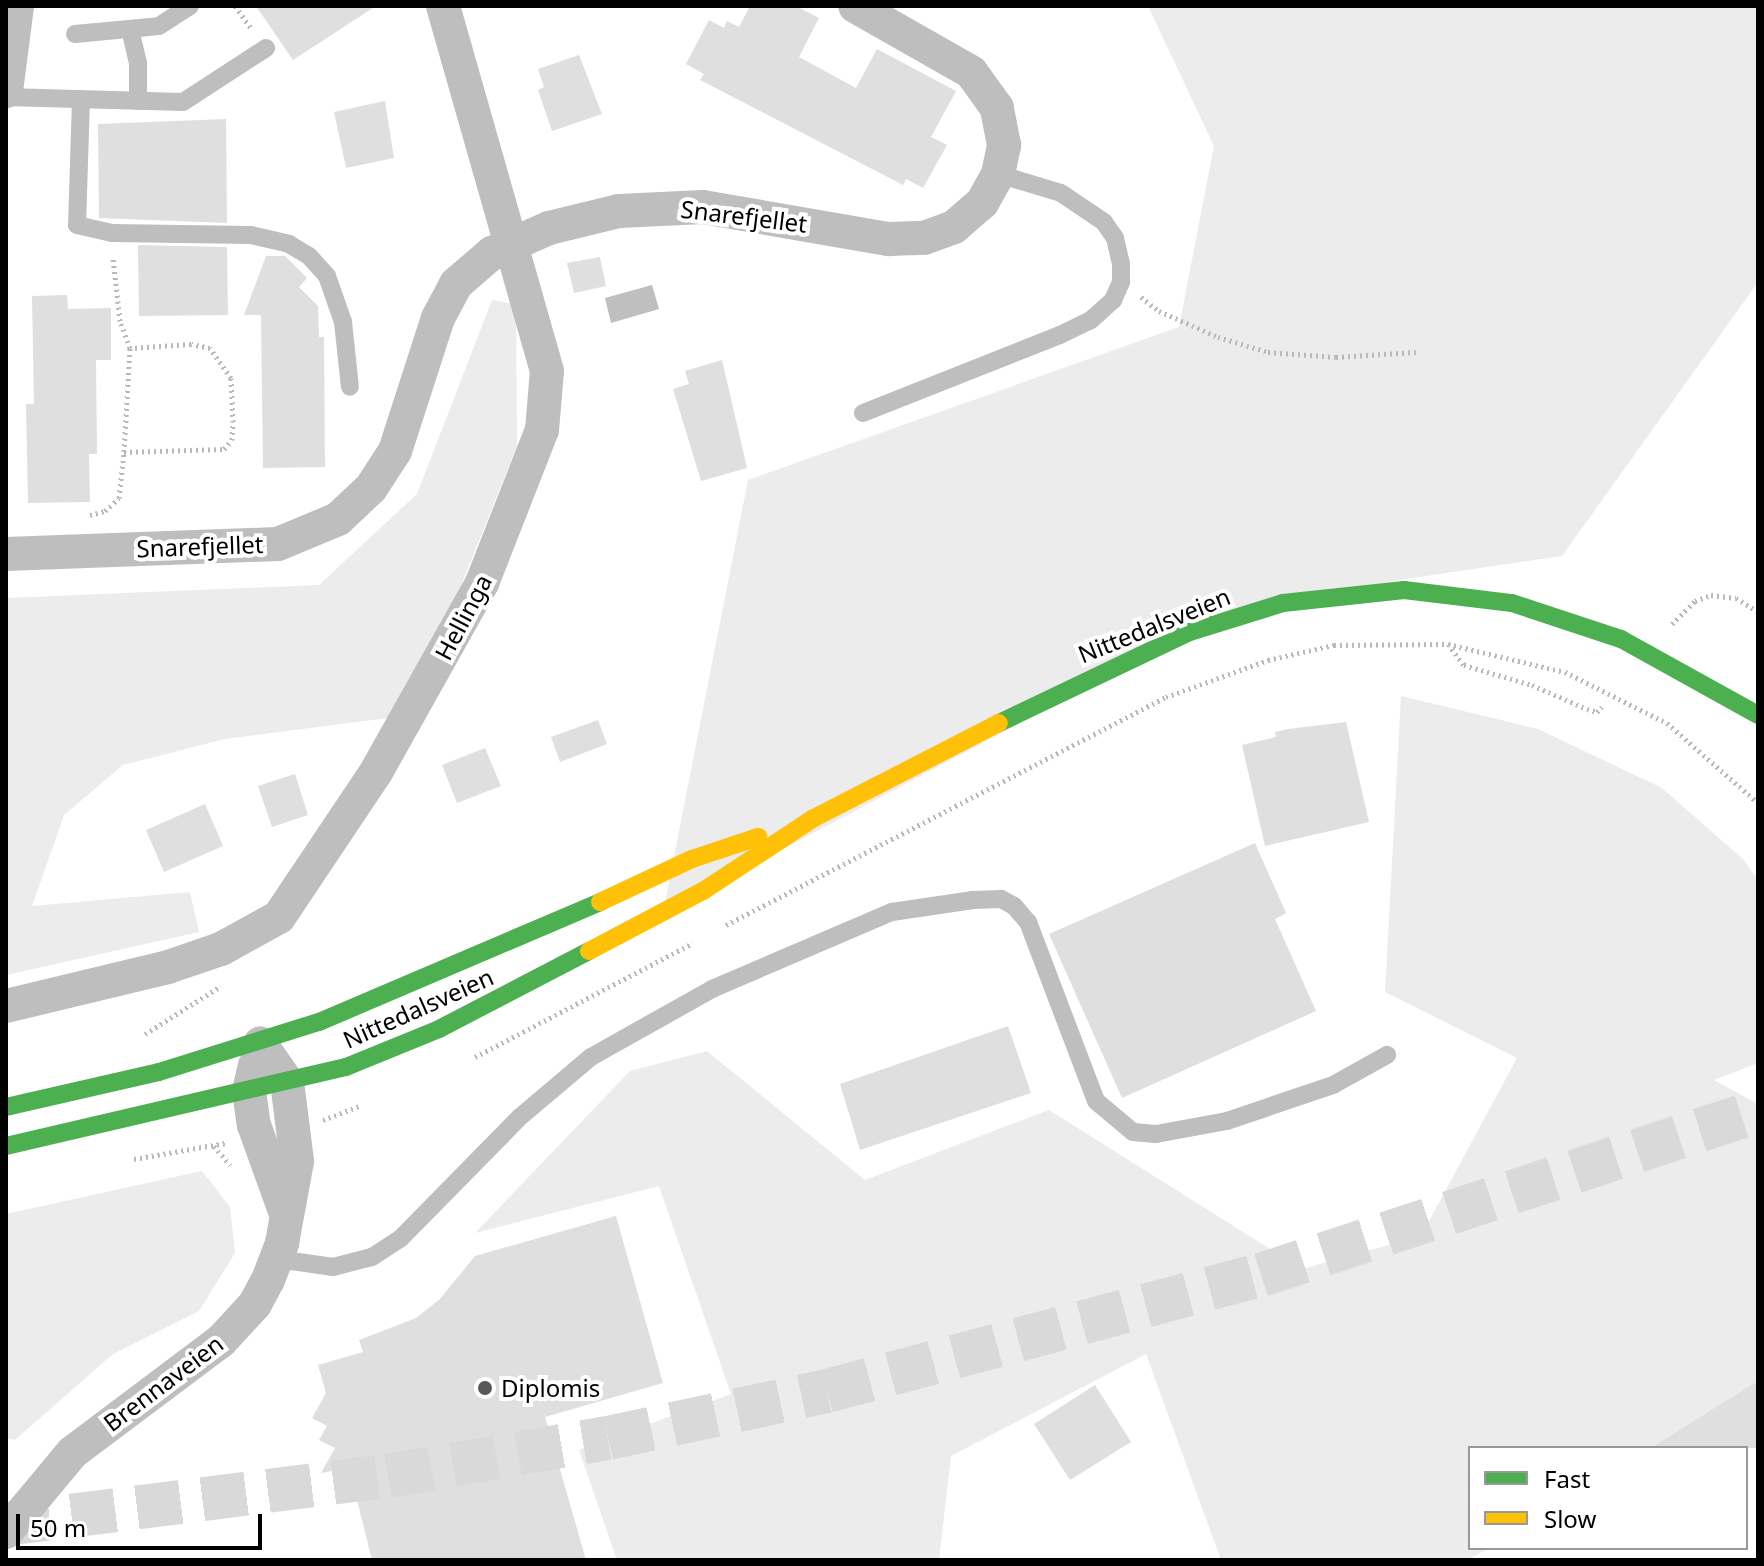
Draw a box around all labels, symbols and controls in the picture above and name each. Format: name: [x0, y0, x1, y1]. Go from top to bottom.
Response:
street label: Snarefjellet: [679, 194, 809, 238]
street label: Snarefjellet: [136, 529, 264, 563]
street label: Hellinga: [428, 569, 498, 665]
street label: Nittedalsveien: [1074, 581, 1234, 669]
street label: Nittedalsveien: [338, 962, 498, 1054]
street label: Brennaveien: [98, 1329, 228, 1437]
place label: Diplomis: [501, 1374, 600, 1402]
marker: Diplomis: [476, 1379, 494, 1397]
legend: [1468, 1446, 1748, 1550]
text: Fast: [1544, 1462, 1590, 1495]
scale bar: [20, 1498, 266, 1548]
text: Slow: [1544, 1502, 1596, 1535]
text: 50 m: [30, 1511, 86, 1544]

